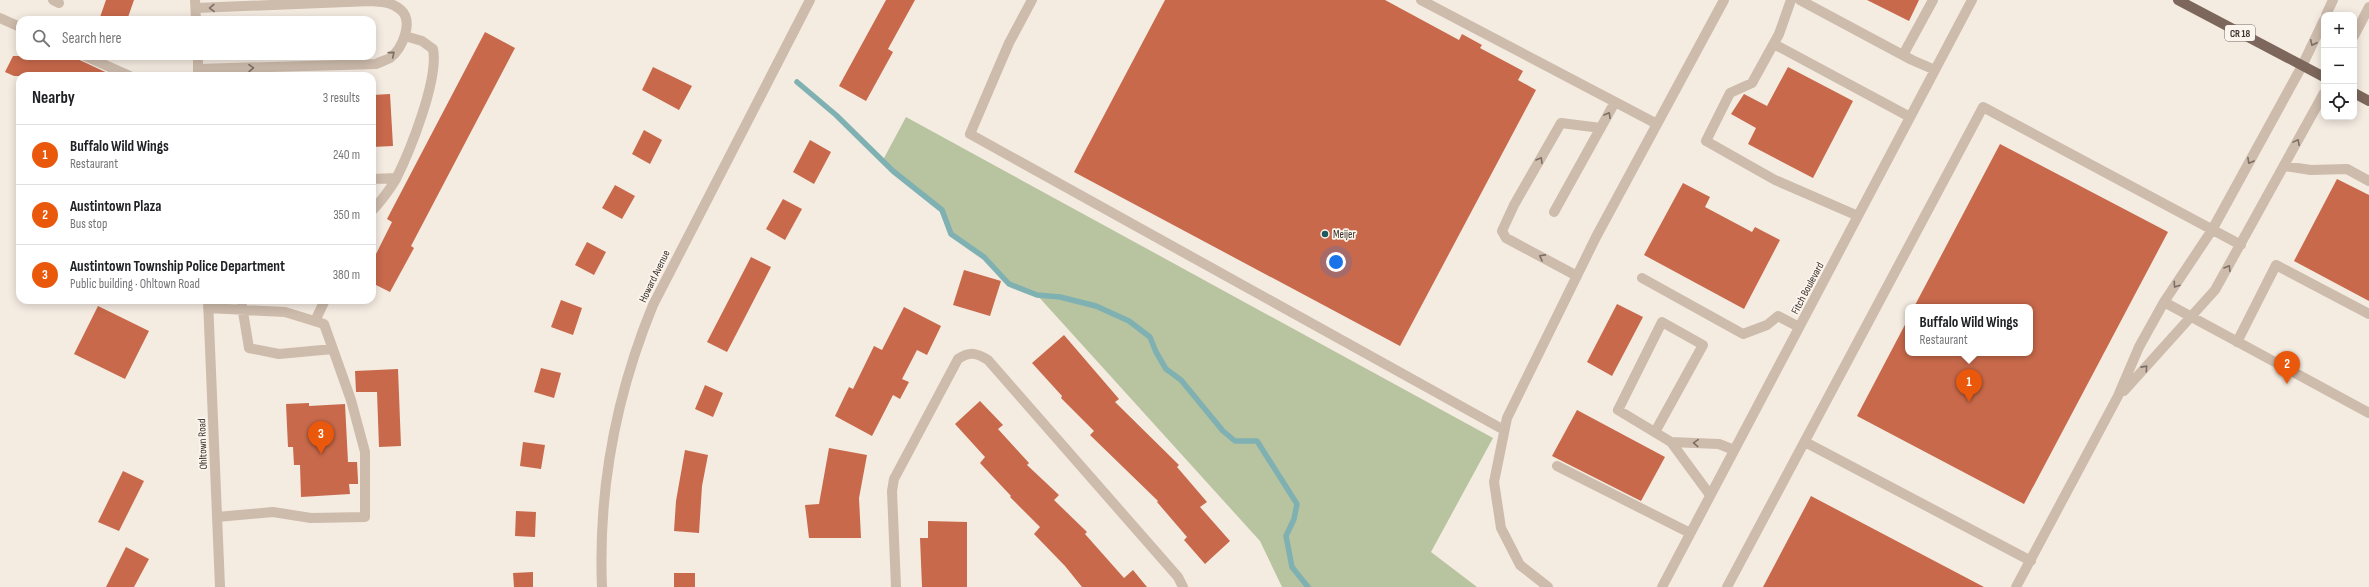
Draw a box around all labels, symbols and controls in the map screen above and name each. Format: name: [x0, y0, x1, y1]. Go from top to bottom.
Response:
one-way arrow: [209, 4, 215, 12]
map controls: [2321, 12, 2357, 120]
button: +: [2321, 12, 2357, 48]
search box: [16, 16, 376, 60]
road number: CR 18: [2225, 25, 2255, 41]
icon: search: [30, 27, 52, 49]
text: Search here: [62, 29, 122, 48]
one-way arrow: [2310, 38, 2318, 46]
button: −: [2321, 48, 2357, 84]
one-way arrow: [388, 52, 395, 59]
one-way arrow: [248, 64, 254, 72]
button: locate: [2321, 84, 2357, 120]
text: Nearby: [32, 88, 75, 108]
text: 3 results: [323, 90, 360, 106]
one-way arrow: [1603, 112, 1610, 119]
text: Buffalo Wild Wings: [70, 137, 169, 156]
one-way arrow: [2293, 139, 2300, 146]
text: 1: [42, 147, 48, 163]
text: 240 m: [333, 147, 360, 163]
text: Restaurant: [70, 156, 118, 172]
one-way arrow: [1535, 157, 1542, 164]
one-way arrow: [2247, 157, 2255, 164]
text: Austintown Plaza: [70, 197, 161, 216]
text: 2: [42, 207, 48, 223]
text: 350 m: [333, 207, 360, 223]
text: Bus stop: [70, 216, 107, 232]
place label: Meijer: [1333, 228, 1356, 241]
marker: Meijer: [1320, 229, 1330, 239]
street label: Howard Avenue: [636, 248, 673, 305]
your location: [1326, 252, 1346, 272]
one-way arrow: [1539, 255, 1546, 262]
text: Austintown Township Police Department: [70, 257, 285, 276]
street label: Fitch Boulevard: [1788, 260, 1827, 316]
one-way arrow: [2223, 265, 2230, 272]
text: 3: [42, 267, 48, 283]
text: 380 m: [333, 267, 360, 283]
text: Public building · Ohltown Road: [70, 276, 200, 292]
one-way arrow: [2173, 281, 2181, 288]
popup: [1905, 304, 2033, 356]
text: Buffalo Wild Wings: [1920, 313, 2018, 332]
text: Restaurant: [1920, 332, 1968, 348]
pin: 2: [2274, 351, 2300, 384]
one-way arrow: [2140, 365, 2147, 372]
pin: 1: [1956, 369, 1982, 402]
street label: Ohltown Road: [195, 418, 210, 470]
pin: 3: [308, 421, 334, 454]
one-way arrow: [1693, 439, 1699, 447]

